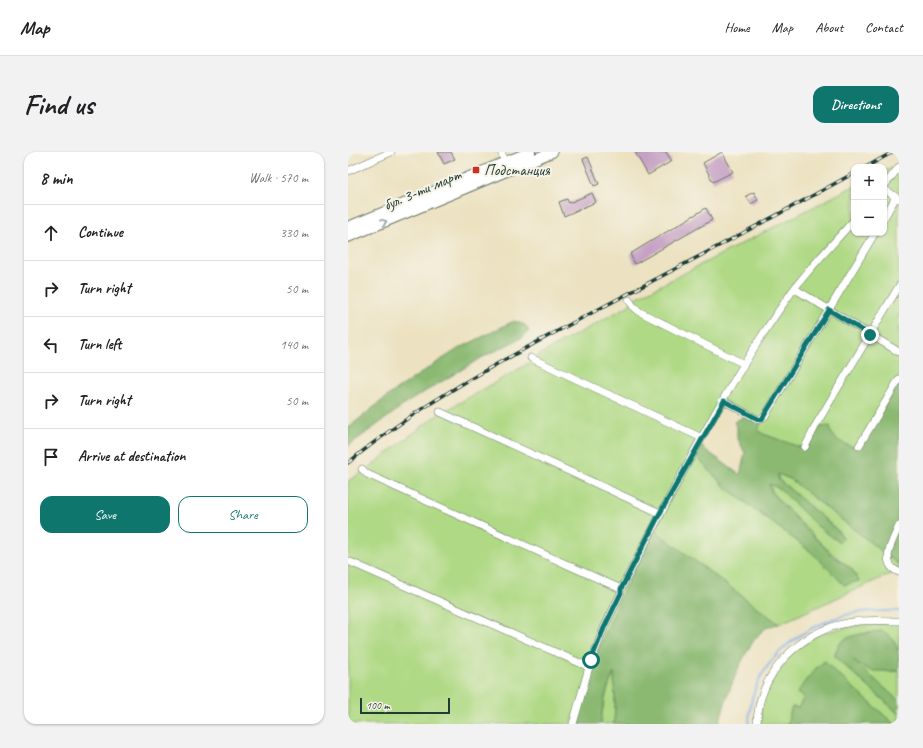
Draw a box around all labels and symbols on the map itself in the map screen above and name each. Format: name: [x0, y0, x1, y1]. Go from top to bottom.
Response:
place label: Подстанция: [484, 160, 551, 180]
street label: бул. 3-ти март: [380, 164, 465, 215]
marker: Подстанция: [471, 165, 481, 175]
one-way arrow: [380, 218, 387, 226]
route end: [861, 326, 879, 344]
route start: [582, 651, 600, 669]
scale bar: [360, 696, 450, 715]

